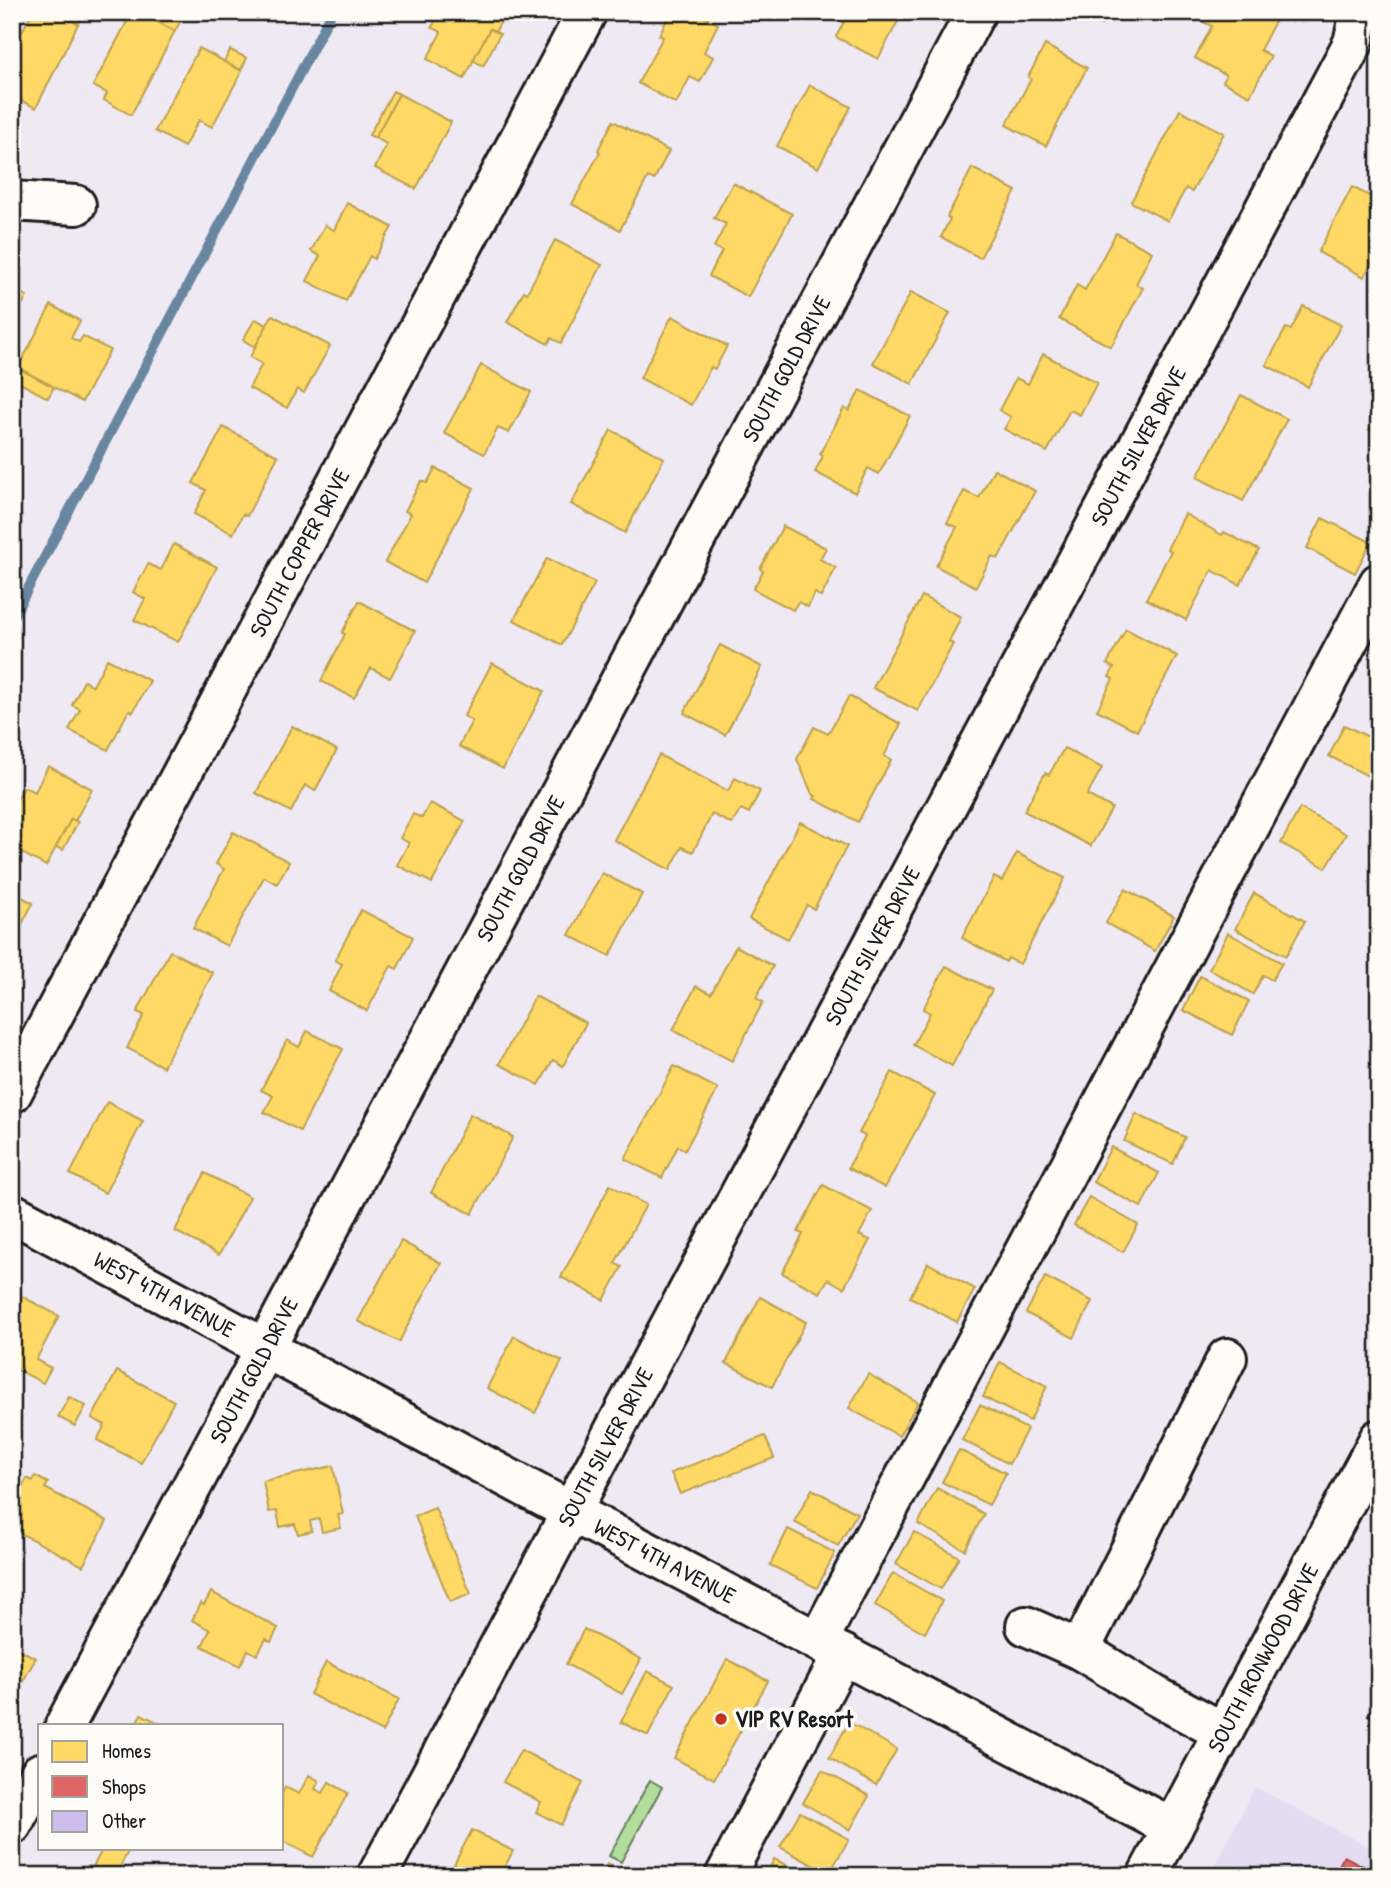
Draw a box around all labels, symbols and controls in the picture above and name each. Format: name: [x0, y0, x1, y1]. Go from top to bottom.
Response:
street label: SOUTH GOLD DRIVE: [734, 290, 837, 447]
street label: SOUTH SILVER DRIVE: [1083, 361, 1193, 531]
street label: SOUTH COPPER DRIVE: [242, 463, 356, 642]
street label: SOUTH GOLD DRIVE: [468, 790, 572, 947]
street label: SOUTH SILVER DRIVE: [817, 860, 927, 1030]
street label: WEST 4TH AVENUE: [89, 1244, 241, 1344]
street label: SOUTH GOLD DRIVE: [202, 1291, 305, 1448]
street label: SOUTH SILVER DRIVE: [550, 1362, 660, 1532]
street label: WEST 4TH AVENUE: [589, 1511, 741, 1611]
street label: SOUTH IRONWOOD DRIVE: [1200, 1558, 1325, 1757]
place label: VIP RV Resort: [735, 1703, 854, 1734]
marker: VIP RV Resort: [713, 1711, 729, 1727]
legend: [38, 1724, 284, 1850]
text: Homes: [102, 1736, 151, 1765]
text: Shops: [102, 1772, 146, 1801]
text: Other: [102, 1806, 146, 1835]

